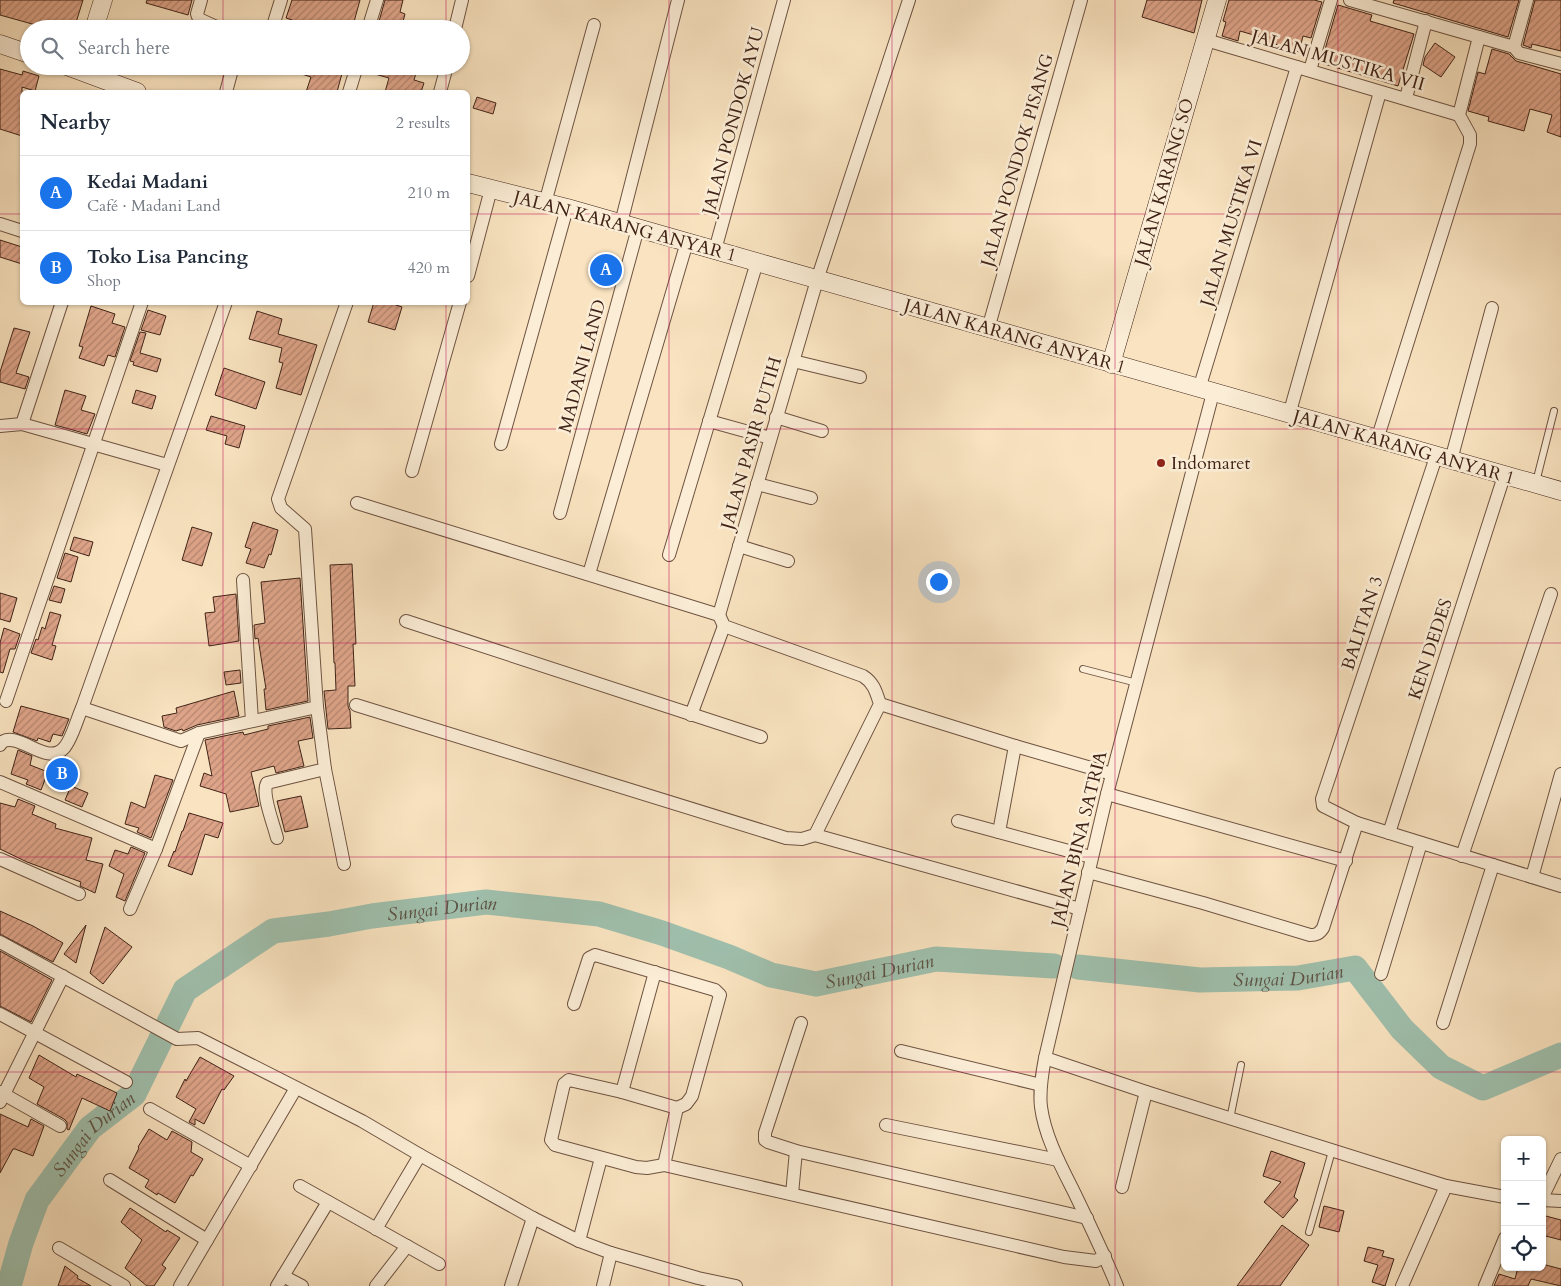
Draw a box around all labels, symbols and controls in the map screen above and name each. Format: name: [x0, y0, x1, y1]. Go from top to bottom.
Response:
search box: [20, 20, 470, 75]
street label: JALAN MUSTIKA VII: [1245, 23, 1428, 97]
street label: JALAN PONDOK AYU: [696, 24, 771, 221]
icon: search: [38, 34, 66, 62]
text: Search here: [78, 35, 170, 61]
street label: JALAN PONDOK PISANG: [974, 50, 1060, 273]
street label: JALAN KARANG SO: [1128, 95, 1200, 272]
text: Nearby: [40, 108, 111, 137]
text: 2 results: [396, 112, 450, 134]
street label: JALAN MUSTIKA VI: [1193, 137, 1269, 312]
text: Kedai Madani: [87, 169, 208, 195]
text: A: [50, 182, 62, 204]
text: 210 m: [408, 182, 450, 204]
street label: JALAN KARANG ANYAR 1: [508, 184, 739, 268]
text: Café · Madani Land: [87, 195, 220, 217]
text: Toko Lisa Pancing: [87, 244, 248, 270]
pin: A: [590, 251, 622, 289]
text: B: [50, 257, 62, 279]
text: 420 m: [408, 257, 450, 279]
text: Shop: [87, 270, 121, 292]
street label: JALAN KARANG ANYAR 1: [898, 292, 1129, 380]
street label: MADANI LAND: [553, 297, 612, 436]
street label: JALAN PASIR PUTIH: [714, 354, 788, 535]
street label: JALAN KARANG ANYAR 1: [1287, 403, 1518, 491]
place label: Indomaret: [1171, 451, 1250, 476]
marker: Indomaret: [1155, 457, 1167, 469]
your location: [926, 569, 952, 595]
street label: BALITAN 3: [1336, 573, 1389, 673]
street label: KEN DEDES: [1402, 595, 1459, 703]
street label: JALAN BINA SATRIA: [1045, 748, 1114, 933]
pin: B: [46, 755, 78, 793]
water label: Sungai Durian: [386, 890, 499, 928]
water label: Sungai Durian: [823, 948, 937, 996]
water label: Sungai Durian: [1233, 958, 1346, 993]
water label: Sungai Durian: [47, 1086, 141, 1182]
map controls: [1501, 1136, 1546, 1271]
button: +: [1501, 1136, 1546, 1181]
button: −: [1501, 1181, 1546, 1226]
button: locate: [1501, 1226, 1546, 1271]

